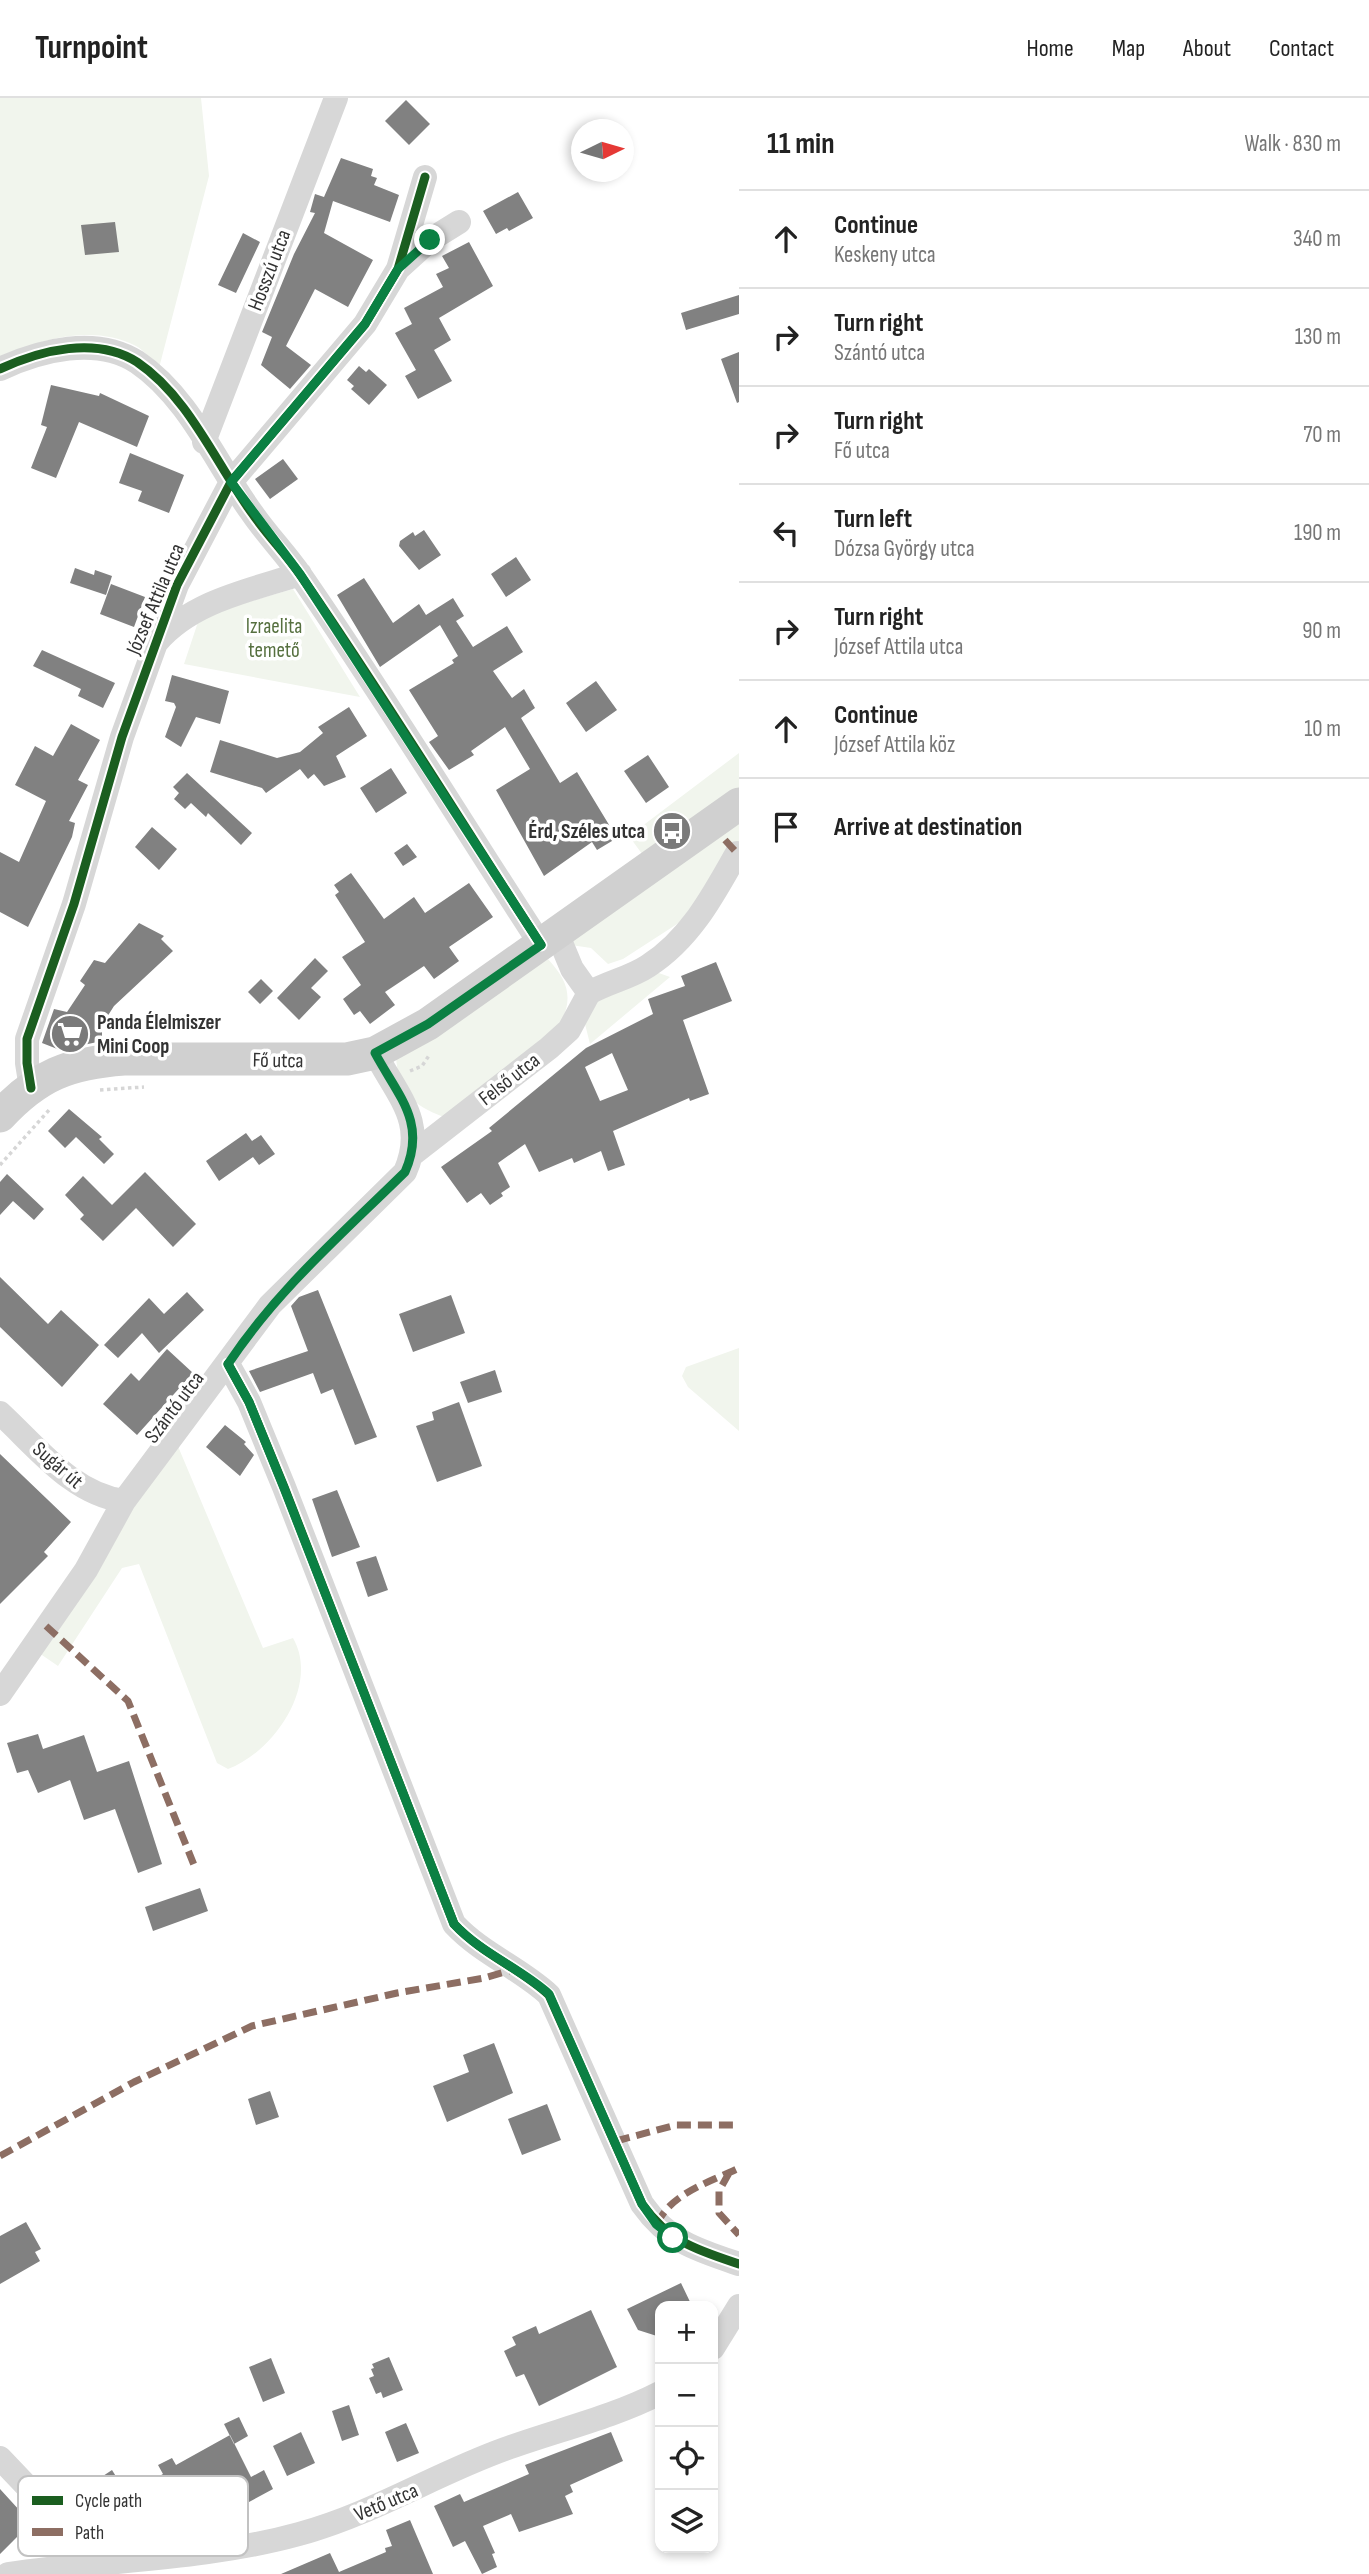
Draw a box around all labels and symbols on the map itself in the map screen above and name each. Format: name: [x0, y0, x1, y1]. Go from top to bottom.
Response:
north arrow: [571, 119, 634, 182]
route end: [414, 224, 445, 255]
street label: Hosszú utca: [243, 226, 296, 314]
street label: József Attila utca: [120, 540, 190, 659]
park label: Izraelita temető: [246, 614, 302, 663]
bus stop icon: Érd, Széles utca: [651, 810, 693, 852]
place label: Érd, Széles utca: [528, 819, 645, 844]
place label: Panda Élelmiszer Mini Coop: [97, 1010, 222, 1059]
supermarket icon: Panda Élelmiszer Mini Coop: [49, 1013, 91, 1055]
street label: Fő utca: [252, 1048, 304, 1073]
street label: Felső utca: [474, 1048, 545, 1111]
street label: Szántó utca: [139, 1367, 209, 1448]
street label: Sugár út: [27, 1437, 88, 1494]
route start: [657, 2222, 688, 2253]
legend: [18, 2476, 248, 2556]
street label: Vető utca: [351, 2478, 422, 2527]
text: Cycle path: [75, 2490, 142, 2513]
text: Path: [75, 2522, 104, 2545]

